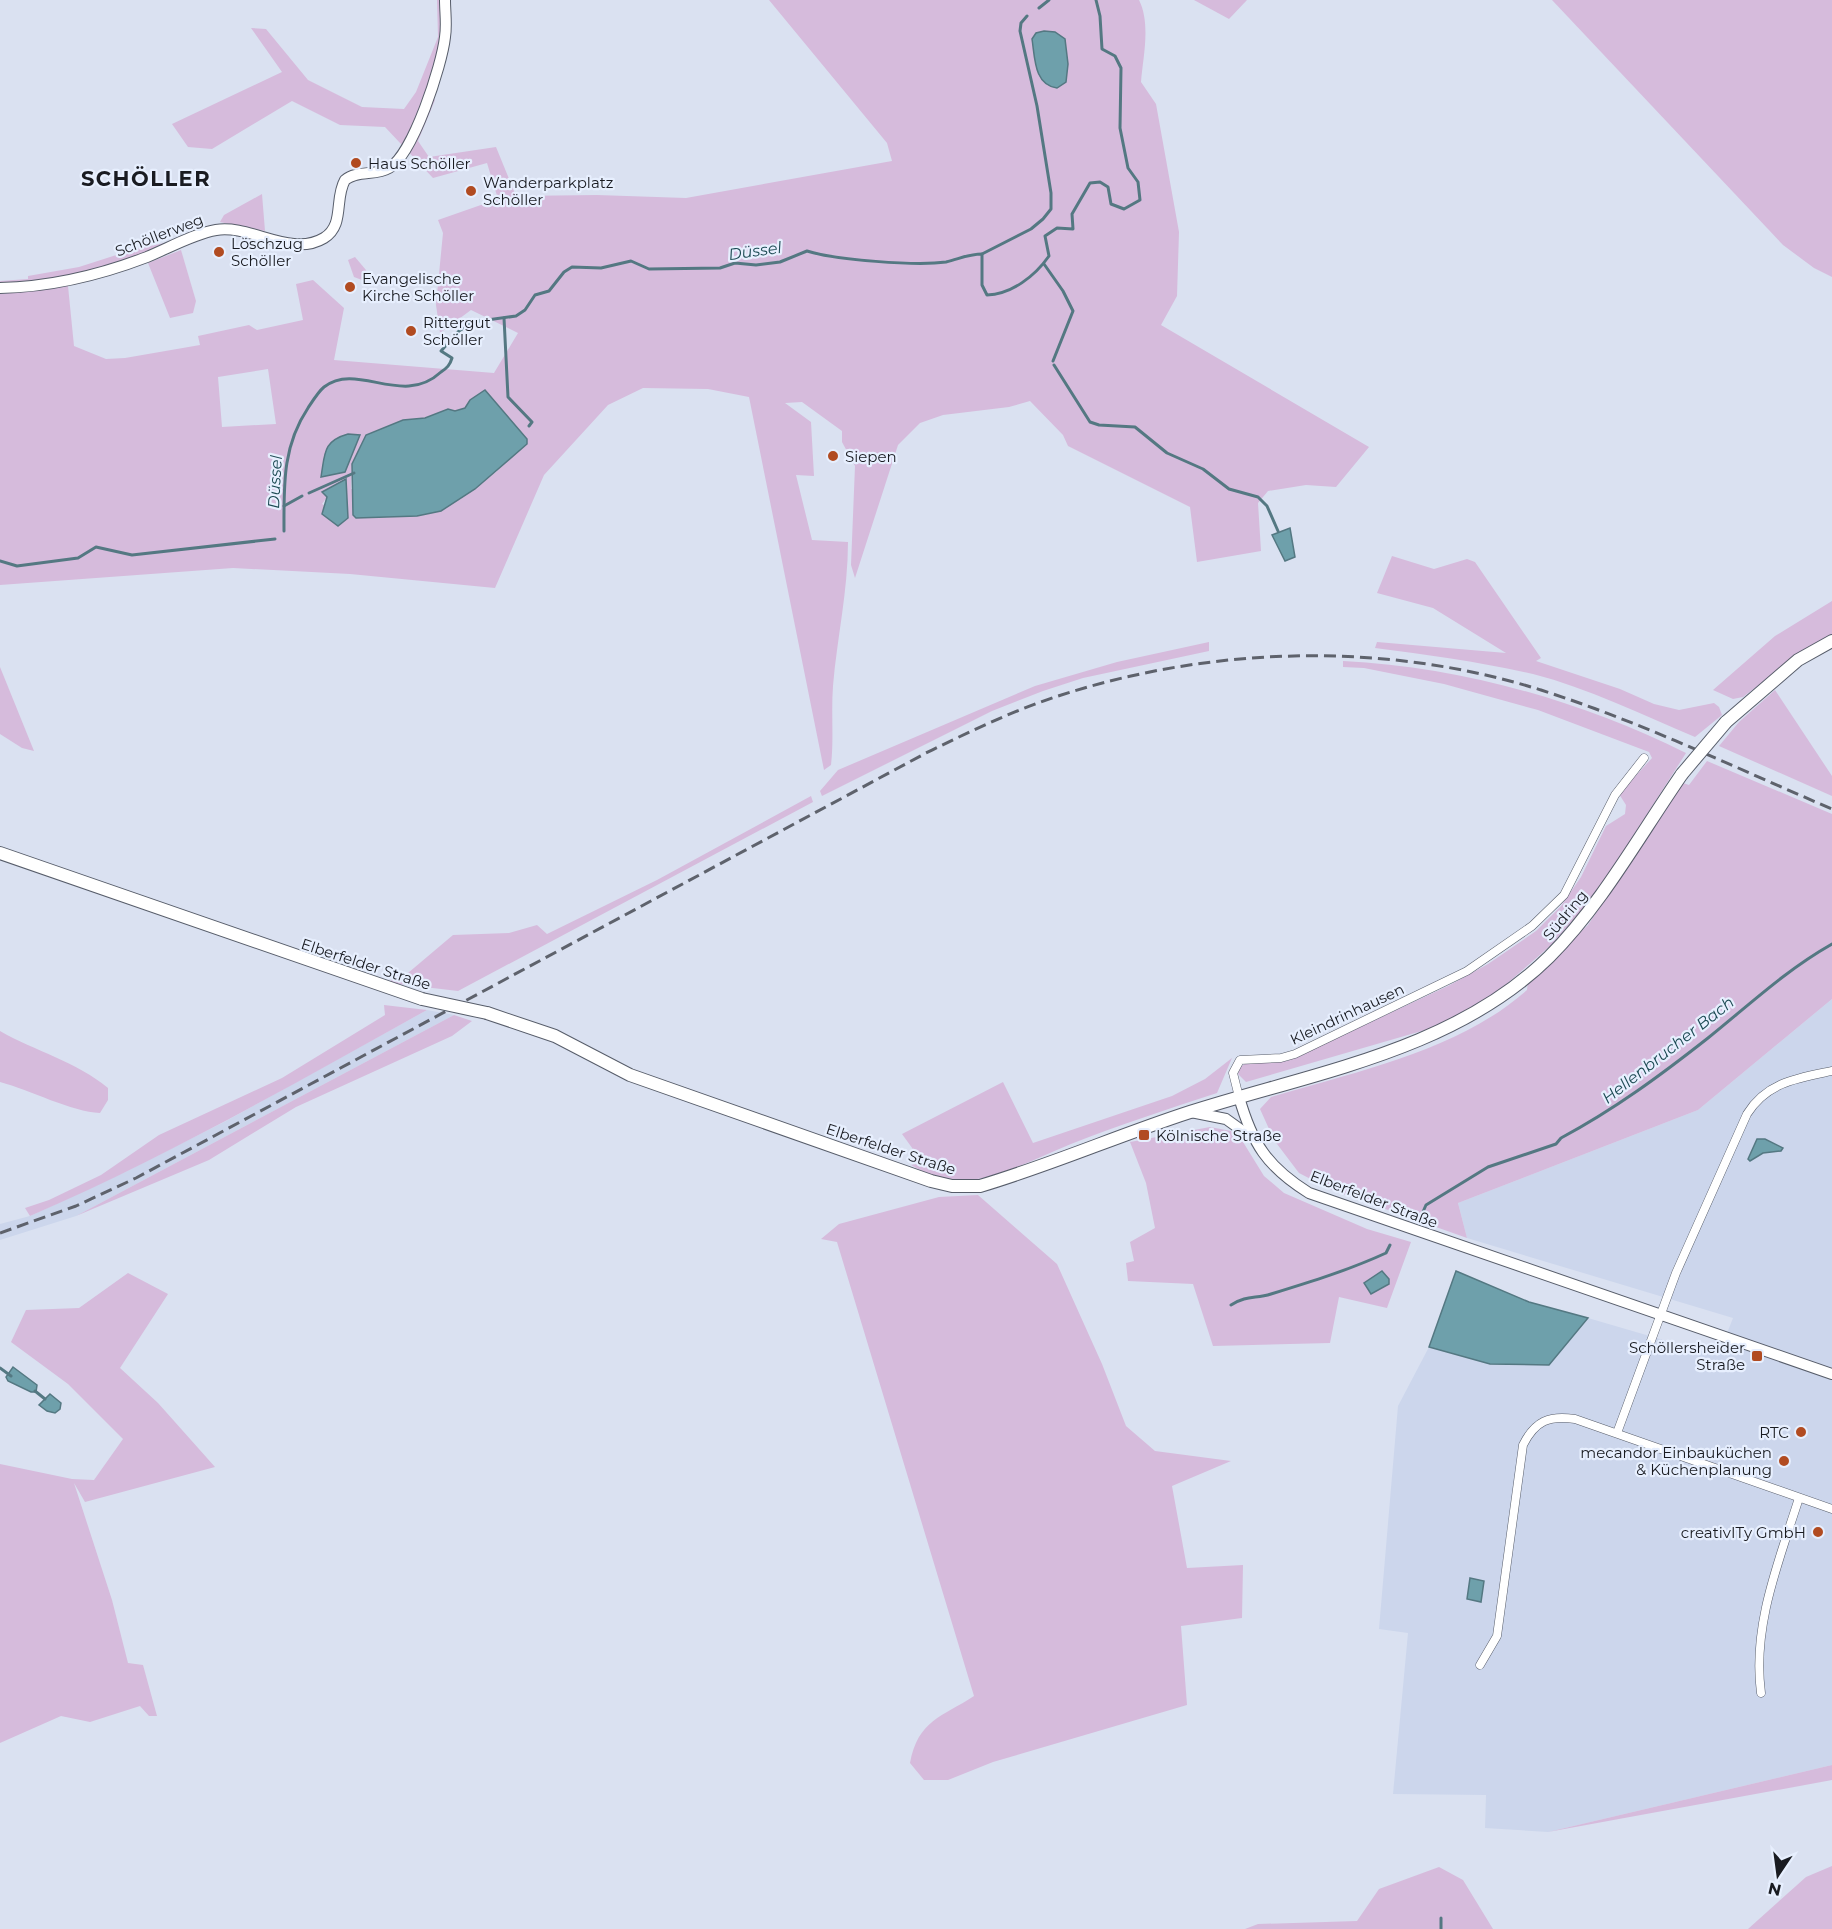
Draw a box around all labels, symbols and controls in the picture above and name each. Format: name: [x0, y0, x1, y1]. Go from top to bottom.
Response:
place label: Haus Schöller: [368, 154, 471, 173]
marker: Haus Schöller: [349, 156, 363, 170]
district label: SCHÖLLER: [81, 165, 211, 191]
place label: Wanderparkplatz Schöller: [483, 173, 614, 209]
marker: Wanderparkplatz Schöller: [464, 184, 478, 198]
street label: Schöllerweg: [112, 210, 206, 260]
place label: Löschzug Schöller: [231, 234, 303, 270]
water label: Düssel: [727, 238, 784, 264]
marker: Löschzug Schöller: [212, 245, 226, 259]
place label: Evangelische Kirche Schöller: [362, 269, 474, 305]
marker: Evangelische Kirche Schöller: [343, 280, 357, 294]
place label: Rittergut Schöller: [423, 313, 491, 349]
marker: Rittergut Schöller: [404, 324, 418, 338]
place label: Siepen: [845, 447, 897, 466]
marker: Siepen: [826, 449, 840, 463]
water label: Düssel: [264, 454, 286, 509]
street label: Südring: [1538, 886, 1592, 944]
street label: Elberfelder Straße: [299, 934, 433, 994]
street label: Kleindrinhausen: [1287, 979, 1407, 1049]
water label: Hellenbrucher Bach: [1598, 993, 1738, 1107]
street label: Elberfelder Straße: [824, 1119, 958, 1179]
place label: Kölnische Straße: [1156, 1126, 1281, 1145]
marker: Kölnische Straße: [1137, 1128, 1151, 1142]
street label: Elberfelder Straße: [1307, 1166, 1441, 1232]
place label: Schöllersheider Straße: [1629, 1338, 1745, 1374]
marker: Schöllersheider Straße: [1750, 1349, 1764, 1363]
place label: RTC: [1759, 1423, 1789, 1442]
marker: RTC: [1794, 1425, 1808, 1439]
place label: mecandor Einbauküchen & Küchenplanung: [1580, 1443, 1772, 1479]
marker: mecandor Einbauküchen & Küchenplanung: [1777, 1454, 1791, 1468]
place label: creativITy GmbH: [1681, 1523, 1806, 1542]
marker: creativITy GmbH: [1811, 1525, 1825, 1539]
north arrow: [1748, 1845, 1808, 1905]
text: N: [1766, 1878, 1783, 1900]

